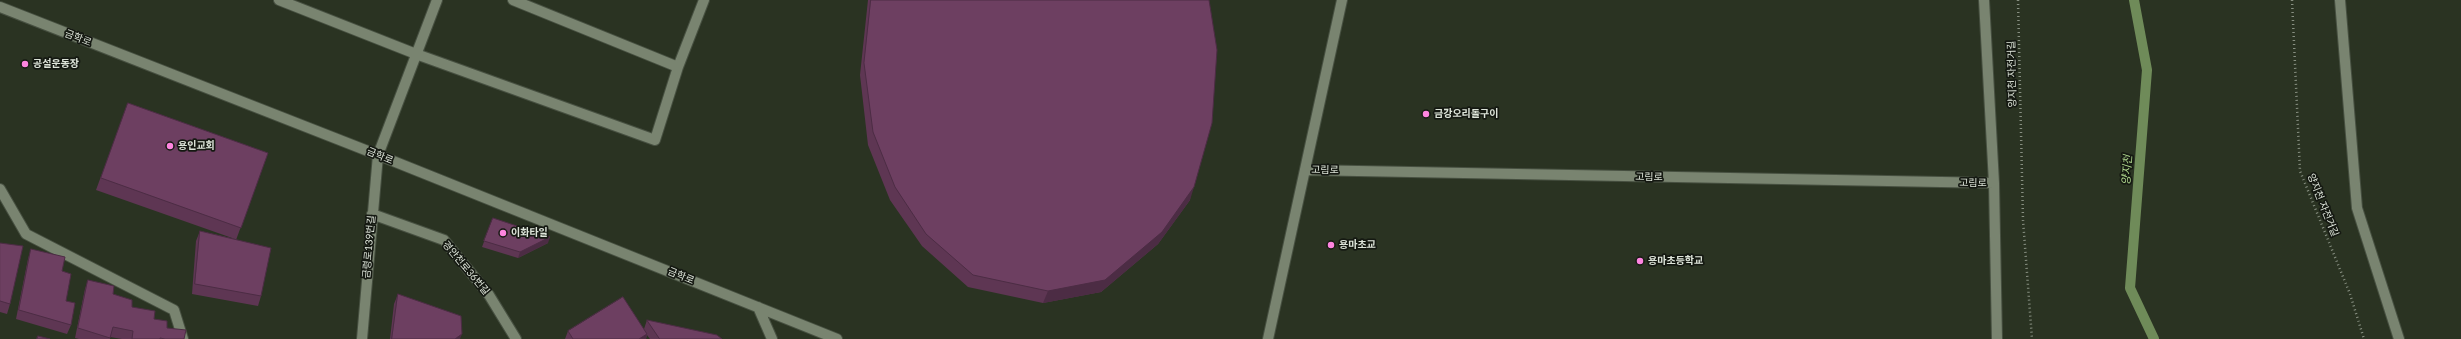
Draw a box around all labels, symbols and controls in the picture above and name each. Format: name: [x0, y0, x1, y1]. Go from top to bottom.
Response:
street label: 금학로: [63, 27, 93, 49]
street label: 양지천 자전거길: [2005, 40, 2019, 108]
place label: 공설운동장: [33, 58, 79, 70]
marker: 공설운동장: [20, 59, 30, 69]
place label: 금강오리돌구이: [1434, 108, 1498, 120]
marker: 금강오리돌구이: [1421, 109, 1431, 119]
place label: 용인교회: [178, 140, 215, 152]
marker: 용인교회: [165, 141, 175, 151]
street label: 금학로: [365, 145, 395, 167]
water label: 양지천: [2119, 154, 2135, 186]
street label: 고림로: [1311, 164, 1339, 176]
street label: 고림로: [1635, 171, 1663, 183]
street label: 양지천 자전거길: [2305, 172, 2341, 238]
street label: 고림로: [1959, 177, 1987, 189]
street label: 금령로139번길: [360, 215, 378, 279]
place label: 이화타일: [511, 227, 548, 239]
marker: 이화타일: [498, 228, 508, 238]
street label: 경안천로36번길: [440, 239, 492, 297]
place label: 용마초교: [1339, 239, 1376, 251]
marker: 용마초교: [1326, 240, 1336, 250]
place label: 용마초등학교: [1648, 255, 1703, 267]
marker: 용마초등학교: [1635, 256, 1645, 266]
street label: 금학로: [666, 265, 696, 287]

